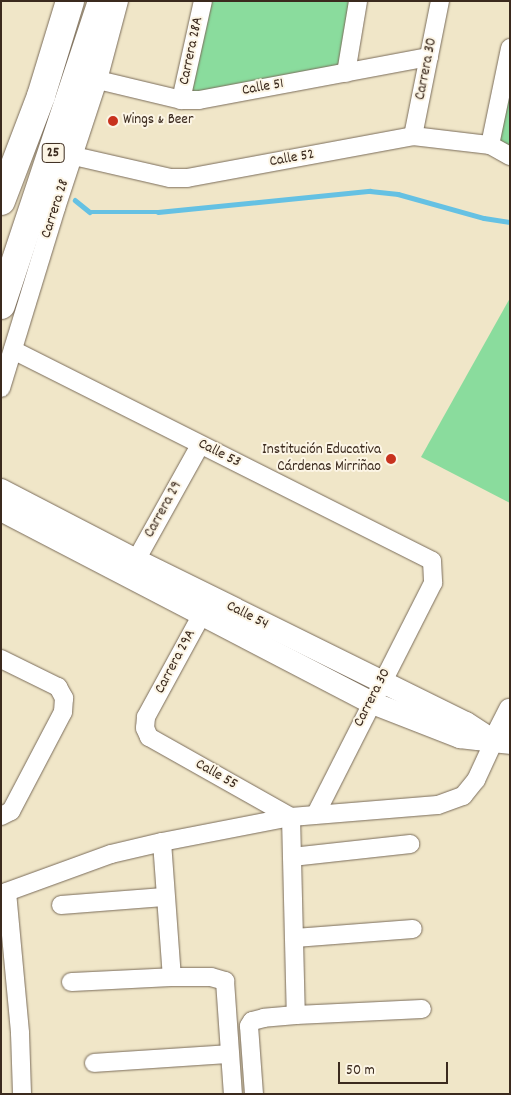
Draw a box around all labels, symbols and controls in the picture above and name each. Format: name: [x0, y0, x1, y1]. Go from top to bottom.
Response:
street label: Carrera 28A: [176, 15, 208, 87]
street label: Carrera 30: [412, 36, 442, 102]
street label: Calle 51: [241, 76, 285, 100]
place label: Wings & Beer: [123, 112, 194, 130]
marker: Wings & Beer: [107, 115, 119, 127]
road number: 25: [40, 142, 66, 164]
street label: Calle 52: [268, 146, 316, 172]
street label: Carrera 28: [38, 177, 74, 241]
street label: Calle 53: [195, 436, 243, 472]
place label: Institución Educativa Cárdenas Mirriñao: [262, 441, 381, 476]
marker: Institución Educativa Cárdenas Mirriñao: [385, 453, 397, 465]
street label: Carrera 29: [141, 479, 187, 541]
street label: Calle 54: [223, 598, 271, 634]
street label: Carrera 29A: [152, 627, 200, 697]
street label: Carrera 30: [351, 666, 395, 730]
street label: Calle 55: [192, 756, 240, 794]
scale bar: [341, 1052, 451, 1084]
text: 50 m: [346, 1060, 375, 1082]

